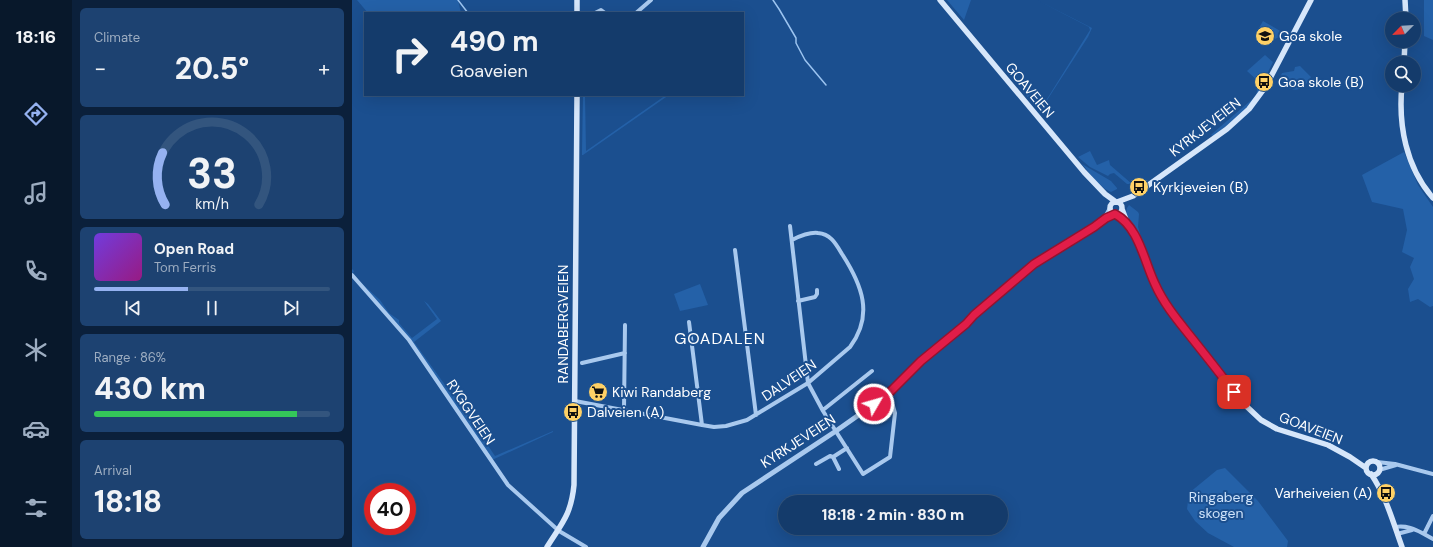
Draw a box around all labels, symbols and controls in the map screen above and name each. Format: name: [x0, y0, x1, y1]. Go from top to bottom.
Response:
north arrow: [1385, 12, 1421, 48]
map controls: [1385, 12, 1421, 92]
text: 490 m: [450, 23, 539, 60]
text: 18:16: [16, 25, 56, 49]
school or university icon: Goa skole: [1254, 25, 1276, 47]
place label: Goa skole: [1279, 27, 1342, 45]
icon: right: [384, 28, 436, 80]
text: Climate: [94, 29, 140, 46]
text: 20.5°: [175, 49, 249, 88]
text: −: [94, 54, 106, 83]
text: +: [318, 54, 330, 83]
button: search: [1385, 56, 1421, 92]
text: Goaveien: [450, 59, 528, 83]
street label: GOAVEIEN: [1002, 59, 1058, 121]
bus stop icon: Goa skole (B): [1253, 71, 1275, 93]
place label: Goa skole (B): [1278, 73, 1364, 91]
street label: KYRKJEVEIEN: [1166, 93, 1244, 161]
icon: directions: [22, 100, 50, 128]
text: 33: [187, 147, 237, 201]
bus stop icon: Kyrkjeveien (B): [1128, 176, 1150, 198]
place label: Kyrkjeveien (B): [1153, 178, 1249, 196]
icon: music: [22, 179, 50, 207]
text: km/h: [195, 194, 229, 212]
text: Open Road: [154, 239, 234, 259]
icon: phone: [22, 257, 50, 285]
text: Tom Ferris: [154, 259, 216, 276]
street label: RANDABERGVEIEN: [554, 265, 572, 383]
icon: previous: [122, 297, 144, 319]
icon: pause: [201, 297, 223, 319]
icon: next: [280, 297, 302, 319]
district label: GOADALEN: [674, 328, 766, 349]
icon: climate: [22, 336, 50, 364]
text: Range · 86%: [94, 349, 166, 366]
street label: DALVEIEN: [758, 355, 820, 405]
text: 430 km: [94, 369, 206, 408]
pin: [1217, 375, 1251, 409]
street label: RYGGVEIEN: [443, 376, 499, 448]
supermarket icon: Kiwi Randaberg: [587, 381, 609, 403]
icon: arrive: [1223, 381, 1245, 403]
place label: Kiwi Randaberg: [612, 383, 711, 401]
position arrow: [853, 383, 895, 425]
bus stop icon: Dalveien (A): [562, 401, 584, 423]
place label: Dalveien (A): [587, 403, 664, 421]
street label: GOAVEIEN: [1277, 408, 1345, 448]
street label: KYRKJEVEIEN: [757, 410, 839, 472]
icon: car: [22, 415, 50, 443]
text: Arrival: [94, 462, 132, 479]
text: 18:18: [94, 482, 162, 521]
bus stop icon: Varheiveien (A): [1375, 482, 1397, 504]
speed limit sign: 40: [364, 483, 416, 535]
place label: Varheiveien (A): [1274, 484, 1372, 502]
park label: Ringaberg skogen: [1189, 488, 1254, 522]
icon: filters: [22, 494, 50, 522]
text: 18:18 · 2 min · 830 m: [822, 505, 964, 525]

